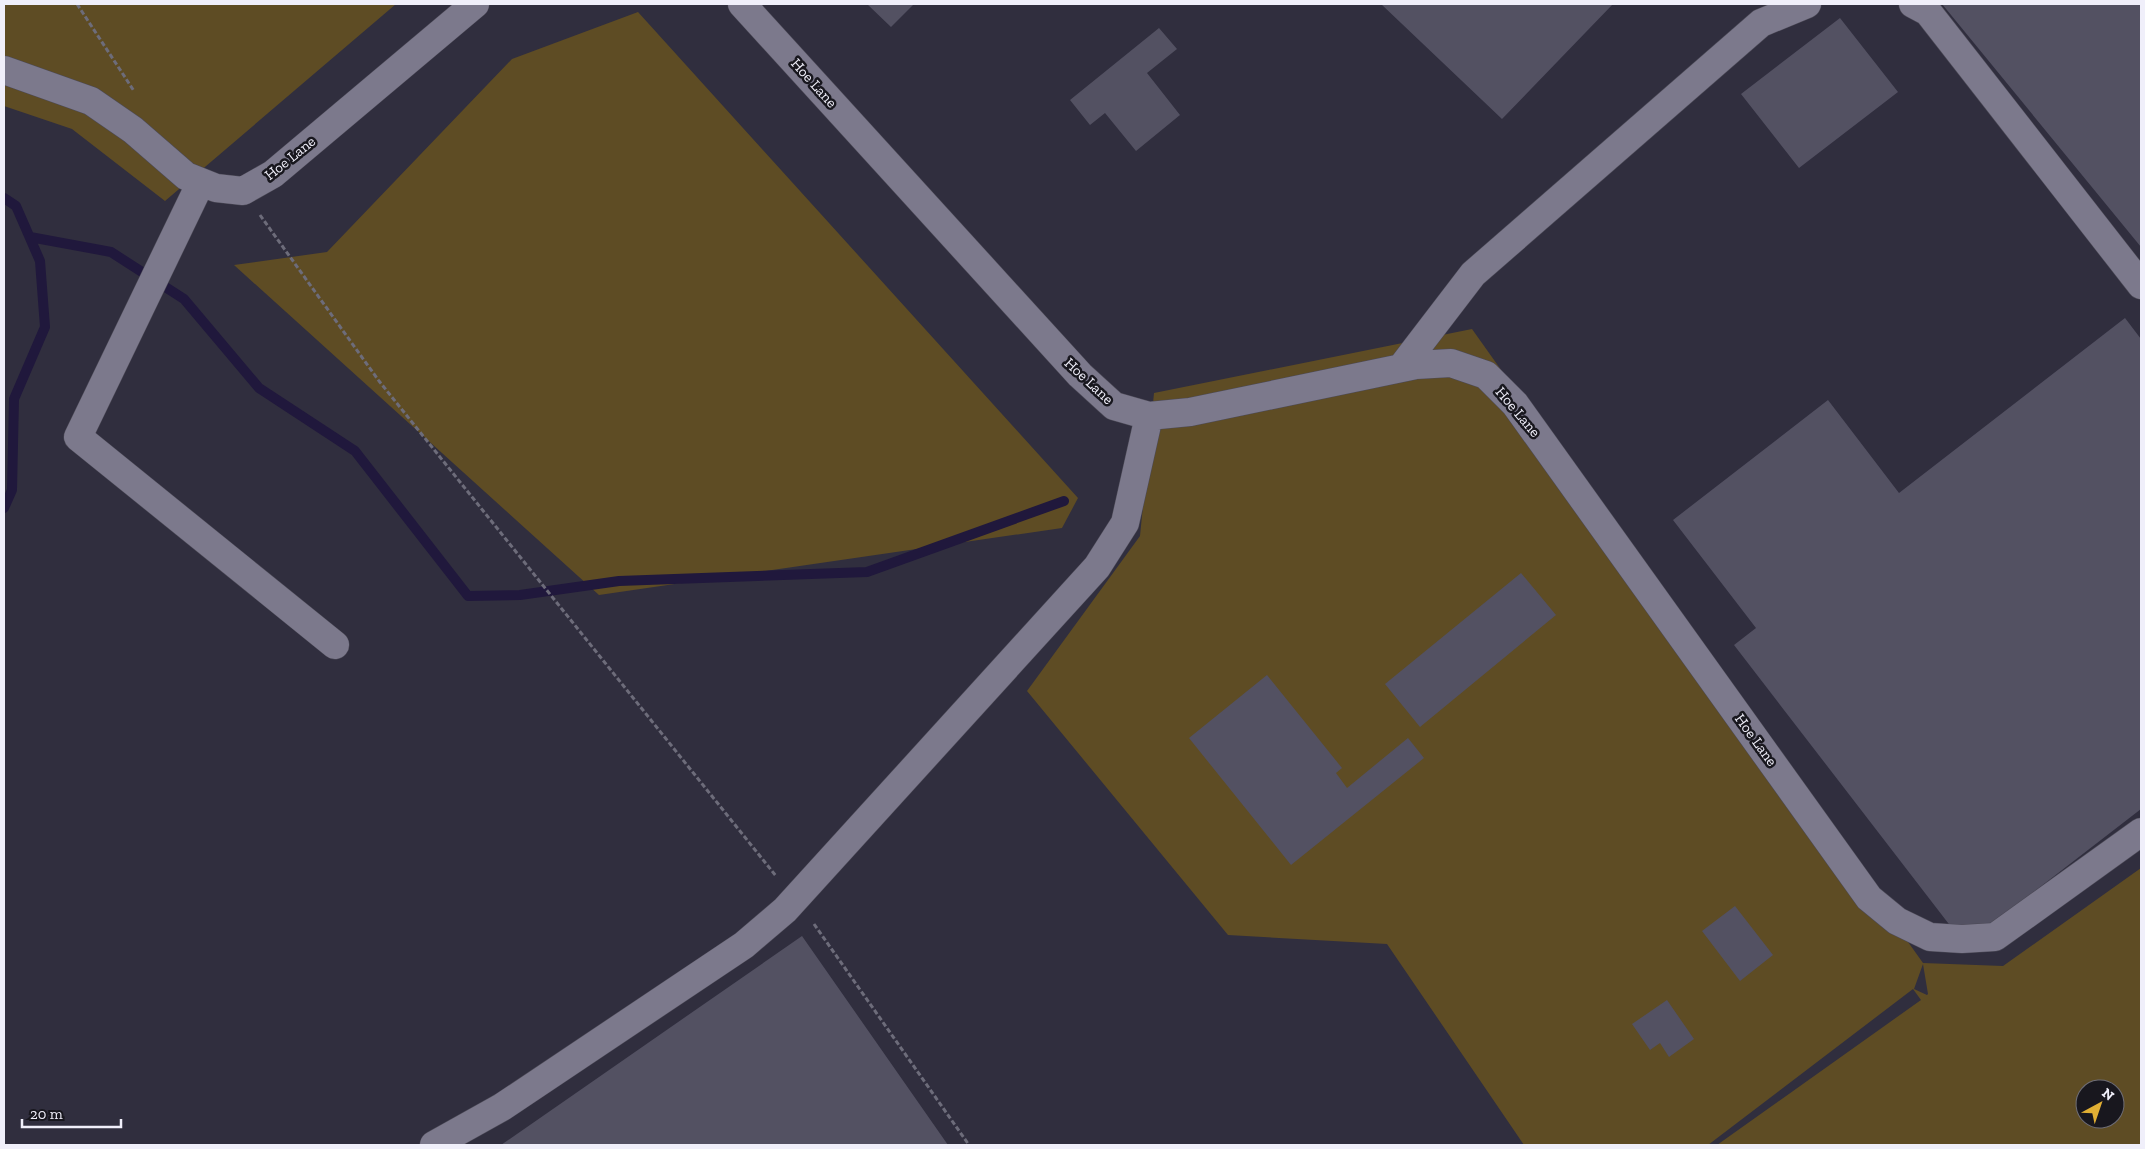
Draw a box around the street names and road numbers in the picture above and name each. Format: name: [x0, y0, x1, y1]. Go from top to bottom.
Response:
street label: Hoe Lane: [787, 55, 841, 111]
street label: Hoe Lane: [261, 132, 319, 184]
street label: Hoe Lane: [1061, 354, 1117, 408]
street label: Hoe Lane: [1492, 383, 1544, 441]
street label: Hoe Lane: [1731, 710, 1781, 770]

